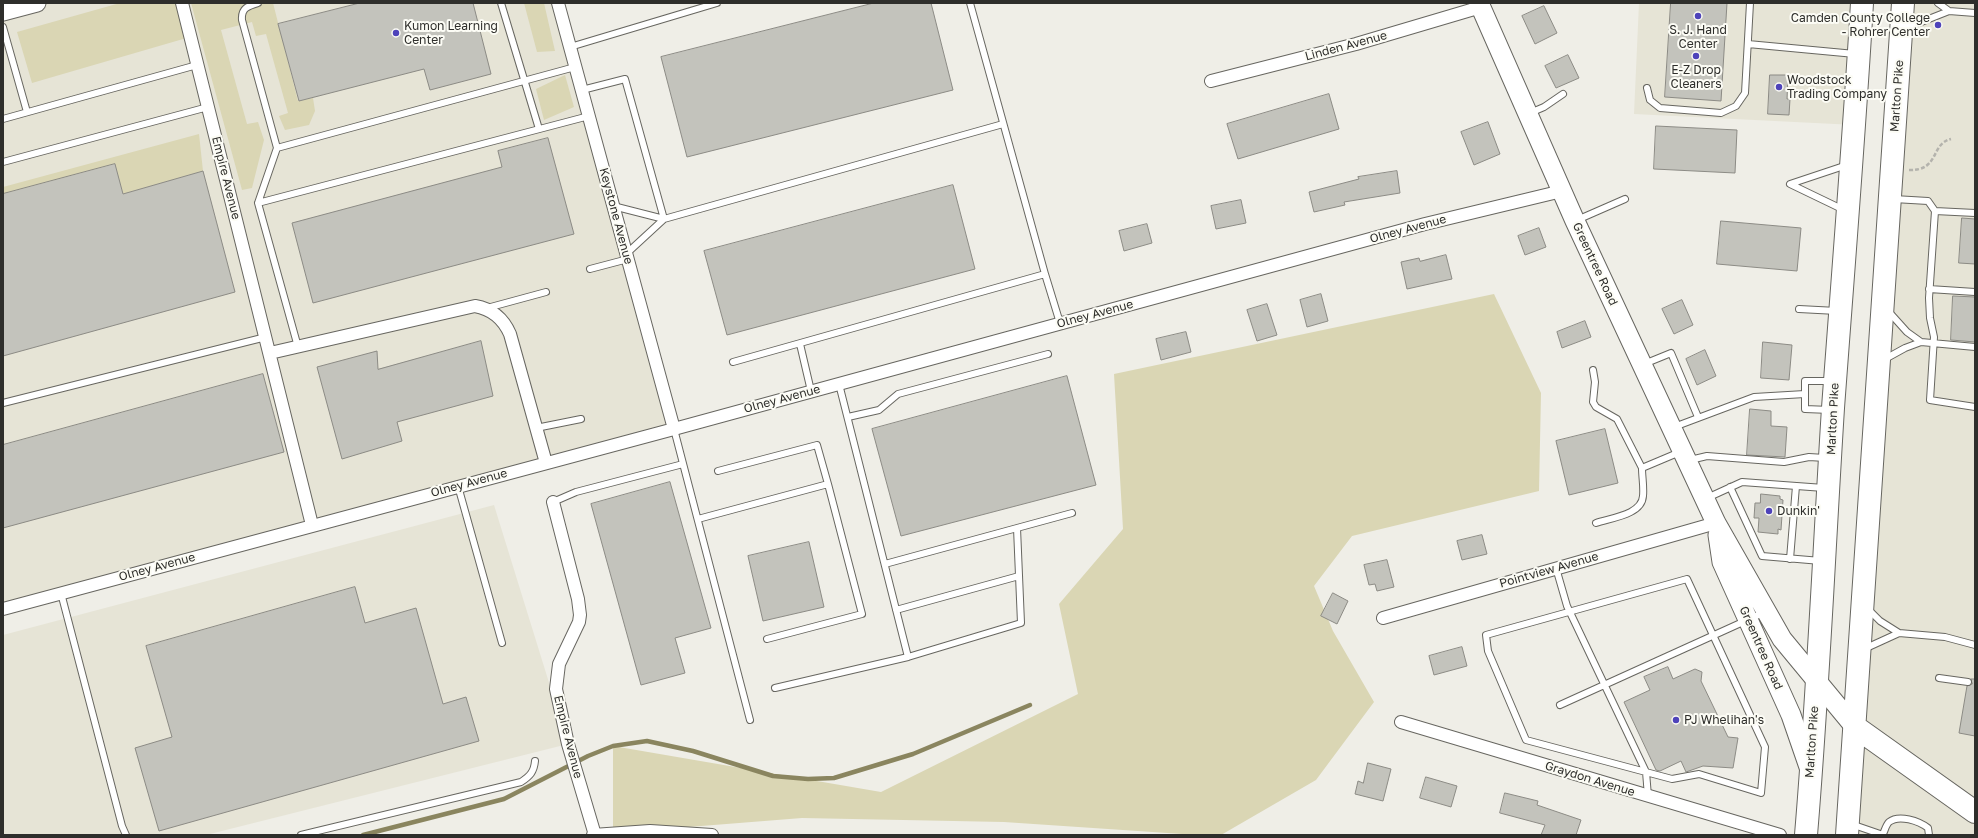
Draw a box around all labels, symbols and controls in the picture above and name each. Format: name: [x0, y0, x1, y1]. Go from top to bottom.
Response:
marker: S. J. Hand Center: [1693, 11, 1703, 21]
place label: Camden County College - Rohrer Center: [1791, 11, 1930, 39]
place label: Kumon Learning Center: [404, 19, 498, 47]
marker: Camden County College - Rohrer Center: [1933, 20, 1943, 30]
place label: S. J. Hand Center: [1669, 23, 1727, 51]
marker: Kumon Learning Center: [391, 28, 401, 38]
street label: Linden Avenue: [1303, 28, 1389, 64]
marker: E-Z Drop Cleaners: [1691, 51, 1701, 61]
street label: Marlton Pike: [1887, 59, 1907, 133]
place label: E-Z Drop Cleaners: [1671, 63, 1721, 91]
place label: Woodstock Trading Company: [1787, 73, 1887, 101]
marker: Woodstock Trading Company: [1774, 82, 1784, 92]
street label: Empire Avenue: [209, 135, 243, 221]
street label: Keystone Avenue: [596, 166, 636, 266]
street label: Olney Avenue: [1368, 212, 1448, 246]
street label: Greentree Road: [1569, 220, 1621, 308]
street label: Olney Avenue: [1055, 297, 1135, 331]
street label: Olney Avenue: [742, 382, 822, 416]
street label: Marlton Pike: [1824, 383, 1842, 455]
street label: Olney Avenue: [429, 466, 509, 500]
place label: Dunkin': [1777, 504, 1820, 518]
marker: Dunkin': [1764, 506, 1774, 516]
street label: Pointview Avenue: [1498, 549, 1600, 591]
street label: Olney Avenue: [117, 550, 197, 584]
street label: Greentree Road: [1736, 604, 1786, 692]
street label: Empire Avenue: [551, 694, 585, 780]
street label: Marlton Pike: [1802, 705, 1822, 779]
place label: PJ Whelihan's: [1684, 713, 1764, 727]
marker: PJ Whelihan's: [1671, 715, 1681, 725]
street label: Graydon Avenue: [1543, 758, 1637, 800]

